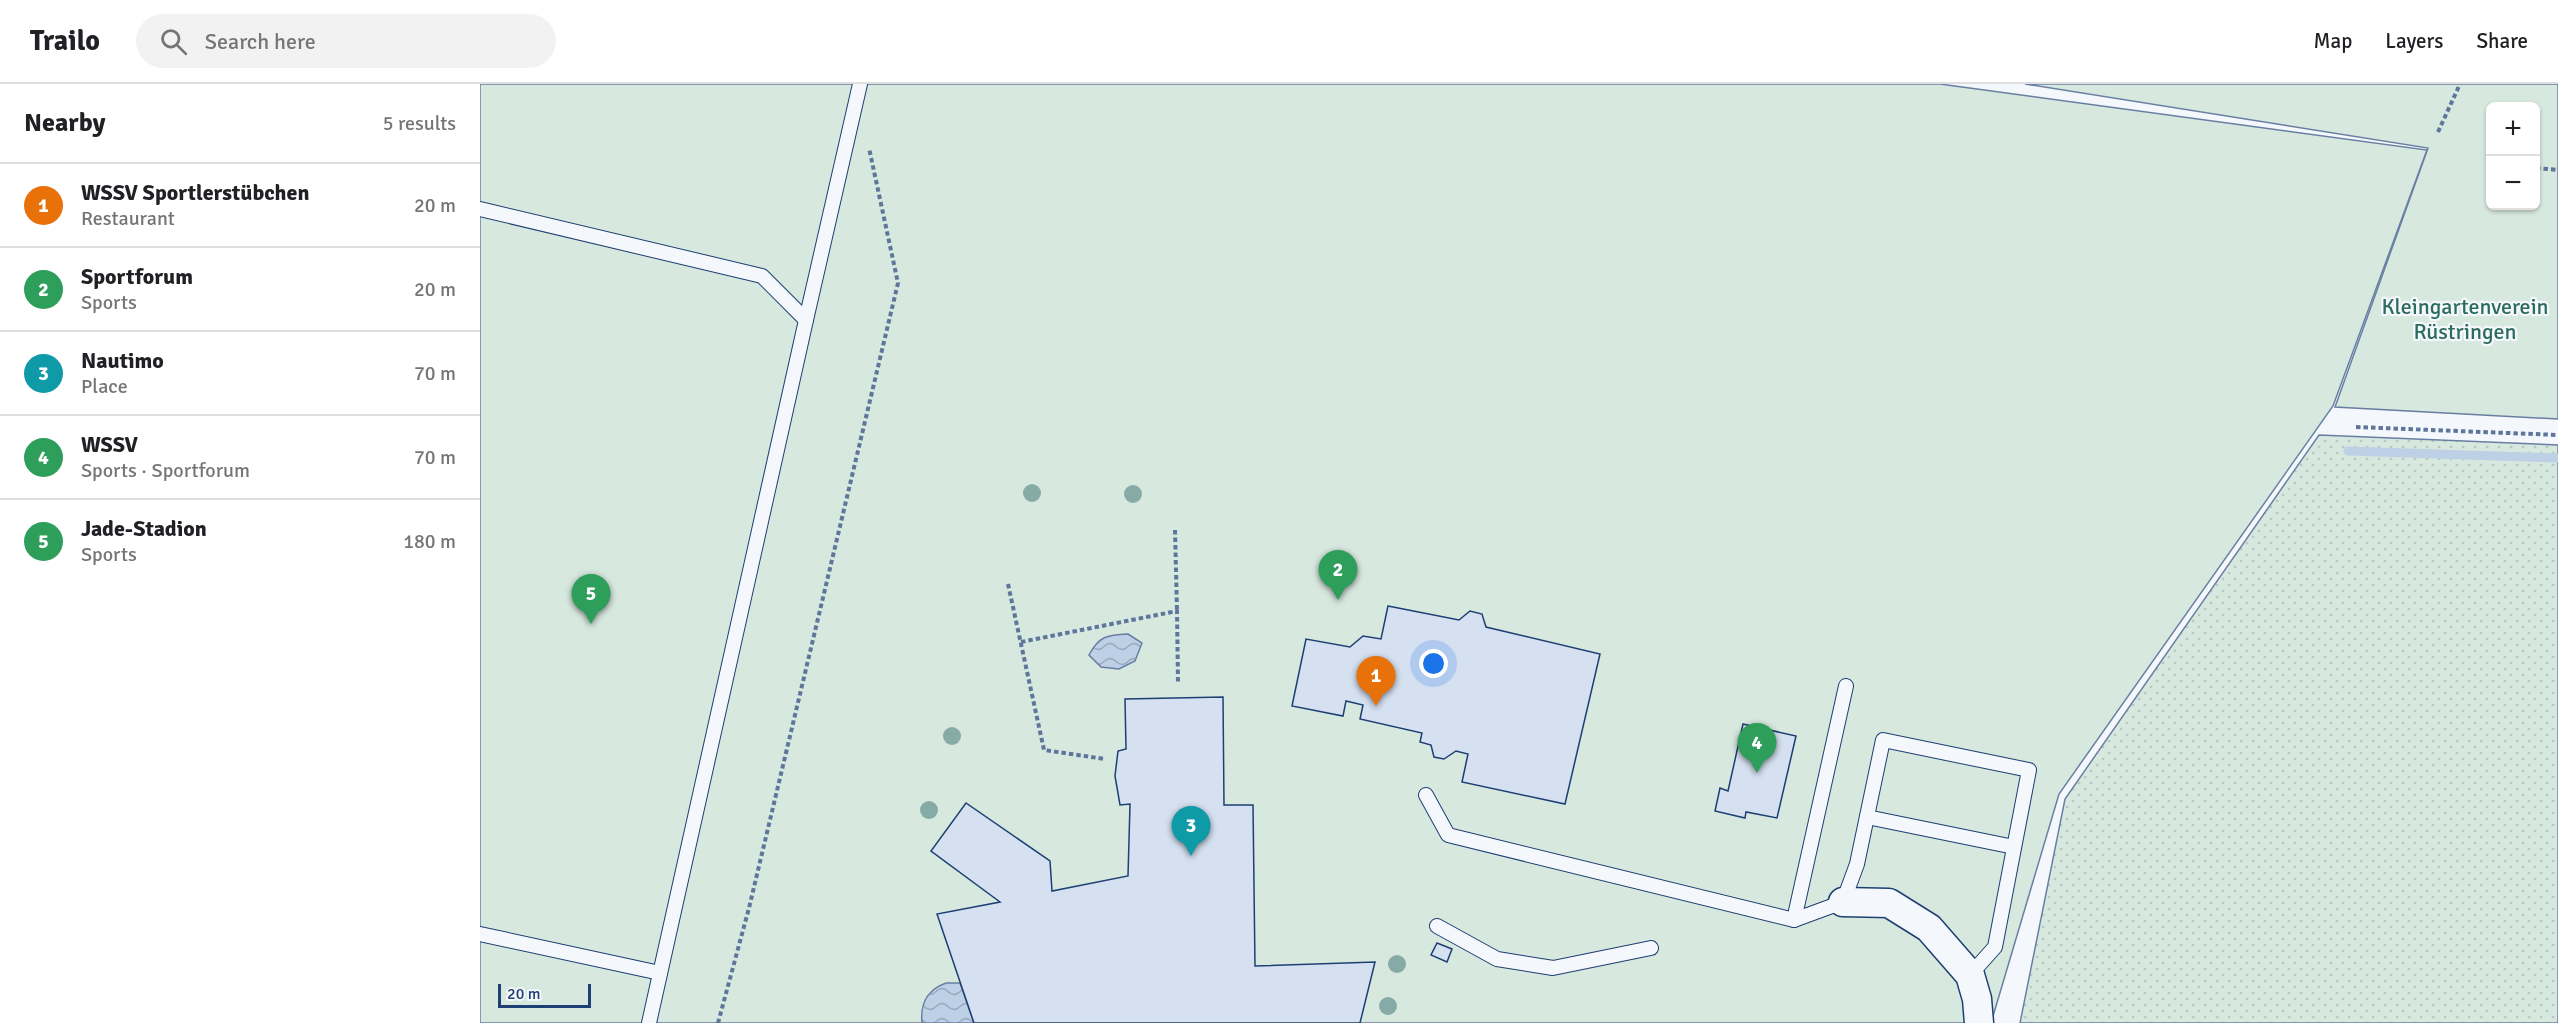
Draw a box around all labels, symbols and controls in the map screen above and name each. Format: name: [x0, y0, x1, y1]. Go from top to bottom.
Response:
search box: [136, 14, 556, 68]
text: Trailo: [30, 24, 100, 58]
icon: search: [157, 25, 190, 58]
text: Search here: [205, 28, 316, 55]
text: Map: [2314, 28, 2352, 54]
text: Layers: [2385, 28, 2443, 54]
text: Share: [2476, 28, 2528, 54]
map controls: [2486, 102, 2540, 210]
button: +: [2486, 102, 2540, 156]
text: Nearby: [24, 107, 105, 139]
text: 5 results: [383, 111, 456, 136]
button: −: [2486, 156, 2540, 210]
text: WSSV Sportlerstübchen: [81, 179, 310, 206]
text: 1: [38, 193, 49, 218]
text: 20 m: [414, 193, 456, 218]
text: Restaurant: [81, 206, 175, 231]
text: Sportforum: [81, 263, 193, 290]
text: 2: [38, 277, 49, 302]
text: 20 m: [414, 277, 456, 302]
text: Sports: [81, 290, 137, 315]
park label: Kleingartenverein Rüstringen: [2381, 293, 2549, 345]
text: Nautimo: [81, 347, 164, 374]
text: 3: [38, 361, 49, 386]
text: 70 m: [414, 361, 456, 386]
text: Place: [81, 374, 128, 399]
text: WSSV: [81, 431, 138, 458]
text: 4: [38, 445, 49, 470]
text: 70 m: [414, 445, 456, 470]
text: Sports · Sportforum: [81, 458, 250, 483]
text: Jade-Stadion: [81, 515, 207, 542]
text: 5: [38, 529, 49, 554]
text: 180 m: [403, 529, 456, 554]
text: Sports: [81, 542, 137, 567]
pin: 2: [1318, 550, 1358, 600]
pin: 5: [572, 574, 610, 624]
your location: [1419, 649, 1448, 678]
pin: 1: [1356, 656, 1396, 706]
pin: 4: [1738, 724, 1776, 773]
pin: 3: [1172, 806, 1210, 856]
scale bar: [498, 981, 591, 1008]
text: 20 m: [507, 984, 541, 1004]

